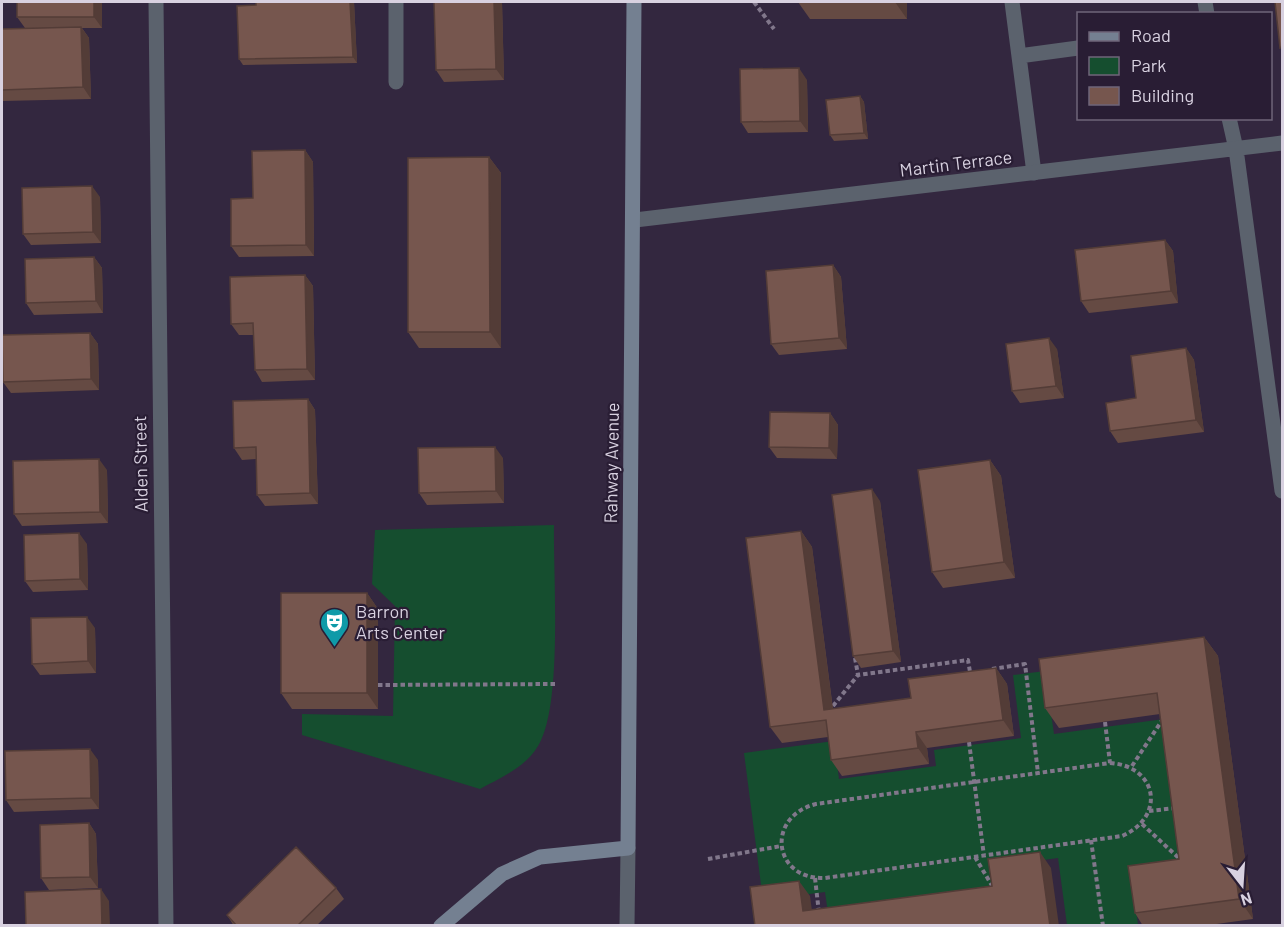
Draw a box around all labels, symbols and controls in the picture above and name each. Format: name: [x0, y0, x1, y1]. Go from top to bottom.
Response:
legend: [1077, 12, 1272, 120]
text: Road: [1131, 24, 1171, 46]
text: Park: [1131, 54, 1166, 76]
text: Building: [1131, 84, 1194, 106]
street label: Martin Terrace: [898, 145, 1013, 181]
street label: Rahway Avenue: [599, 402, 623, 524]
street label: Alden Street: [128, 415, 152, 513]
place label: Barron Arts Center: [356, 600, 446, 643]
theatre icon: Barron Arts Center: [319, 606, 351, 648]
north arrow: [1212, 855, 1272, 915]
text: N: [1239, 889, 1254, 910]

